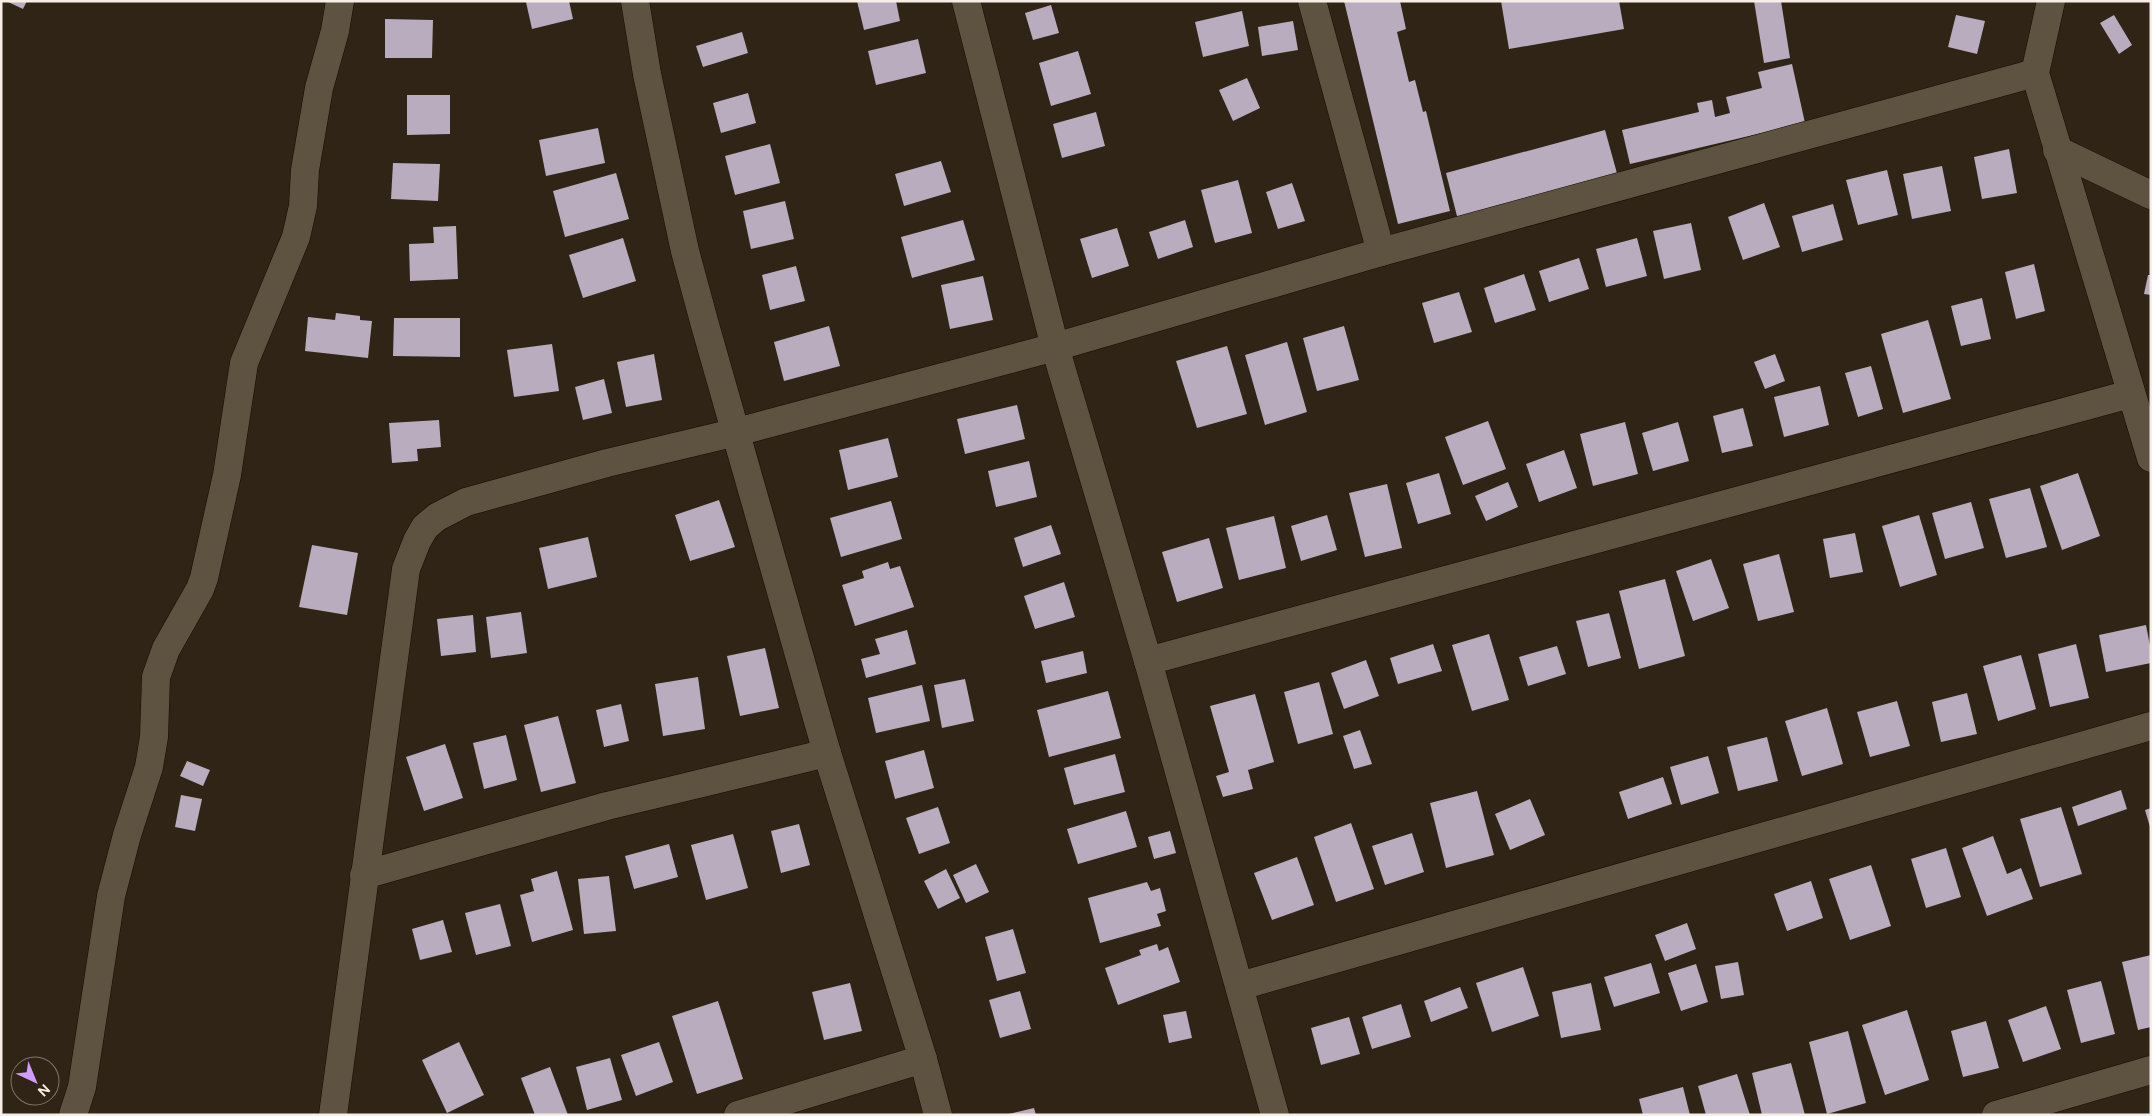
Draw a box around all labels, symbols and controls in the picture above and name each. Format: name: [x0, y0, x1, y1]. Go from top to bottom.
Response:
north arrow: [10, 1056, 60, 1106]
text: N: [34, 1080, 54, 1100]

